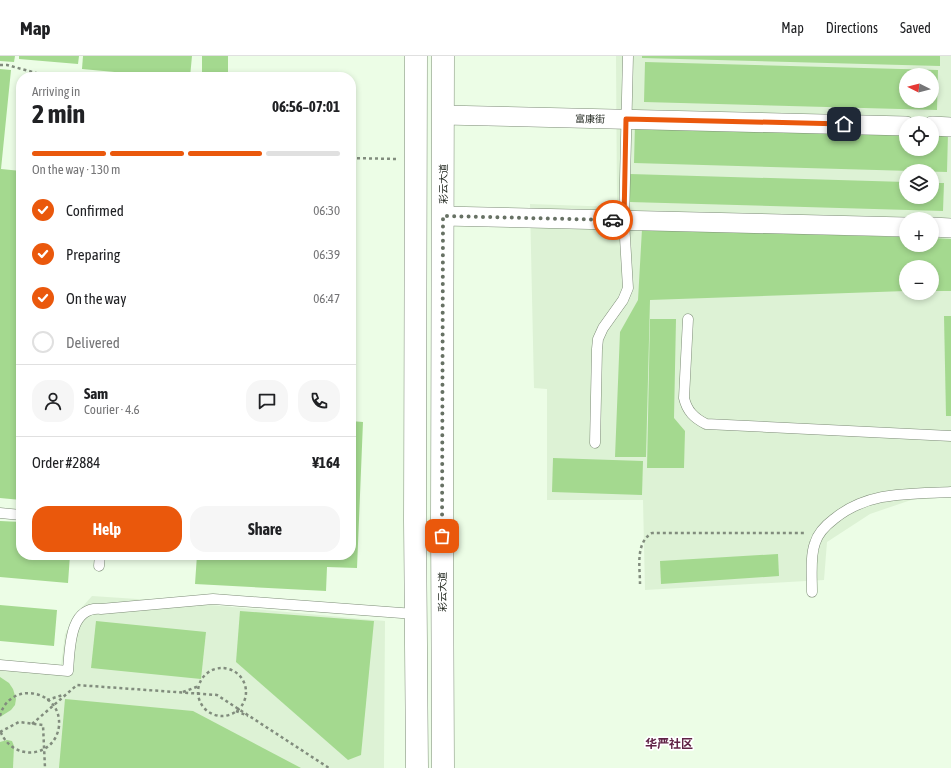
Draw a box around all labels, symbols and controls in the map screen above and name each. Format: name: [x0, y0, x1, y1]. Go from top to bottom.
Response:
text: Map: [20, 17, 51, 39]
text: Map: [781, 20, 804, 36]
text: Directions: [826, 20, 878, 36]
text: Saved: [900, 20, 931, 36]
north arrow: [899, 68, 939, 108]
map controls: [899, 68, 939, 300]
text: Arriving in: [32, 84, 80, 99]
text: 06:56–07:01: [272, 98, 340, 115]
text: 2 min: [32, 99, 85, 129]
pin: [827, 107, 861, 141]
street label: 富康街: [575, 113, 605, 125]
icon: home: [833, 113, 855, 135]
button: locate: [899, 116, 939, 156]
text: On the way · 130 m: [32, 162, 120, 177]
street label: 彩云大道: [438, 164, 449, 204]
button: layers: [899, 164, 939, 204]
icon: check: [32, 199, 54, 221]
courier: [593, 200, 633, 240]
text: Confirmed: [66, 202, 124, 219]
text: 06:30: [313, 203, 340, 218]
icon: car: [602, 209, 624, 231]
button: +: [899, 212, 939, 252]
icon: check: [32, 243, 54, 265]
text: Preparing: [66, 246, 120, 263]
text: 06:39: [313, 247, 340, 262]
button: −: [899, 260, 939, 300]
icon: check: [32, 287, 54, 309]
text: On the way: [66, 290, 127, 307]
text: 06:47: [313, 291, 340, 306]
text: Delivered: [66, 334, 120, 351]
button: person: [32, 380, 74, 422]
button: chat: [246, 380, 288, 422]
button: phone: [298, 380, 340, 422]
text: Sam: [84, 385, 108, 402]
text: Courier · 4.6: [84, 402, 140, 417]
text: Order #2884: [32, 454, 100, 471]
text: ¥164: [312, 454, 340, 471]
button: Help: [32, 506, 182, 552]
button: Share: [190, 506, 340, 552]
pin: [425, 519, 459, 553]
icon: bag: [431, 525, 453, 547]
street label: 彩云大道: [437, 572, 448, 612]
district label: 华严社区: [645, 737, 693, 751]

